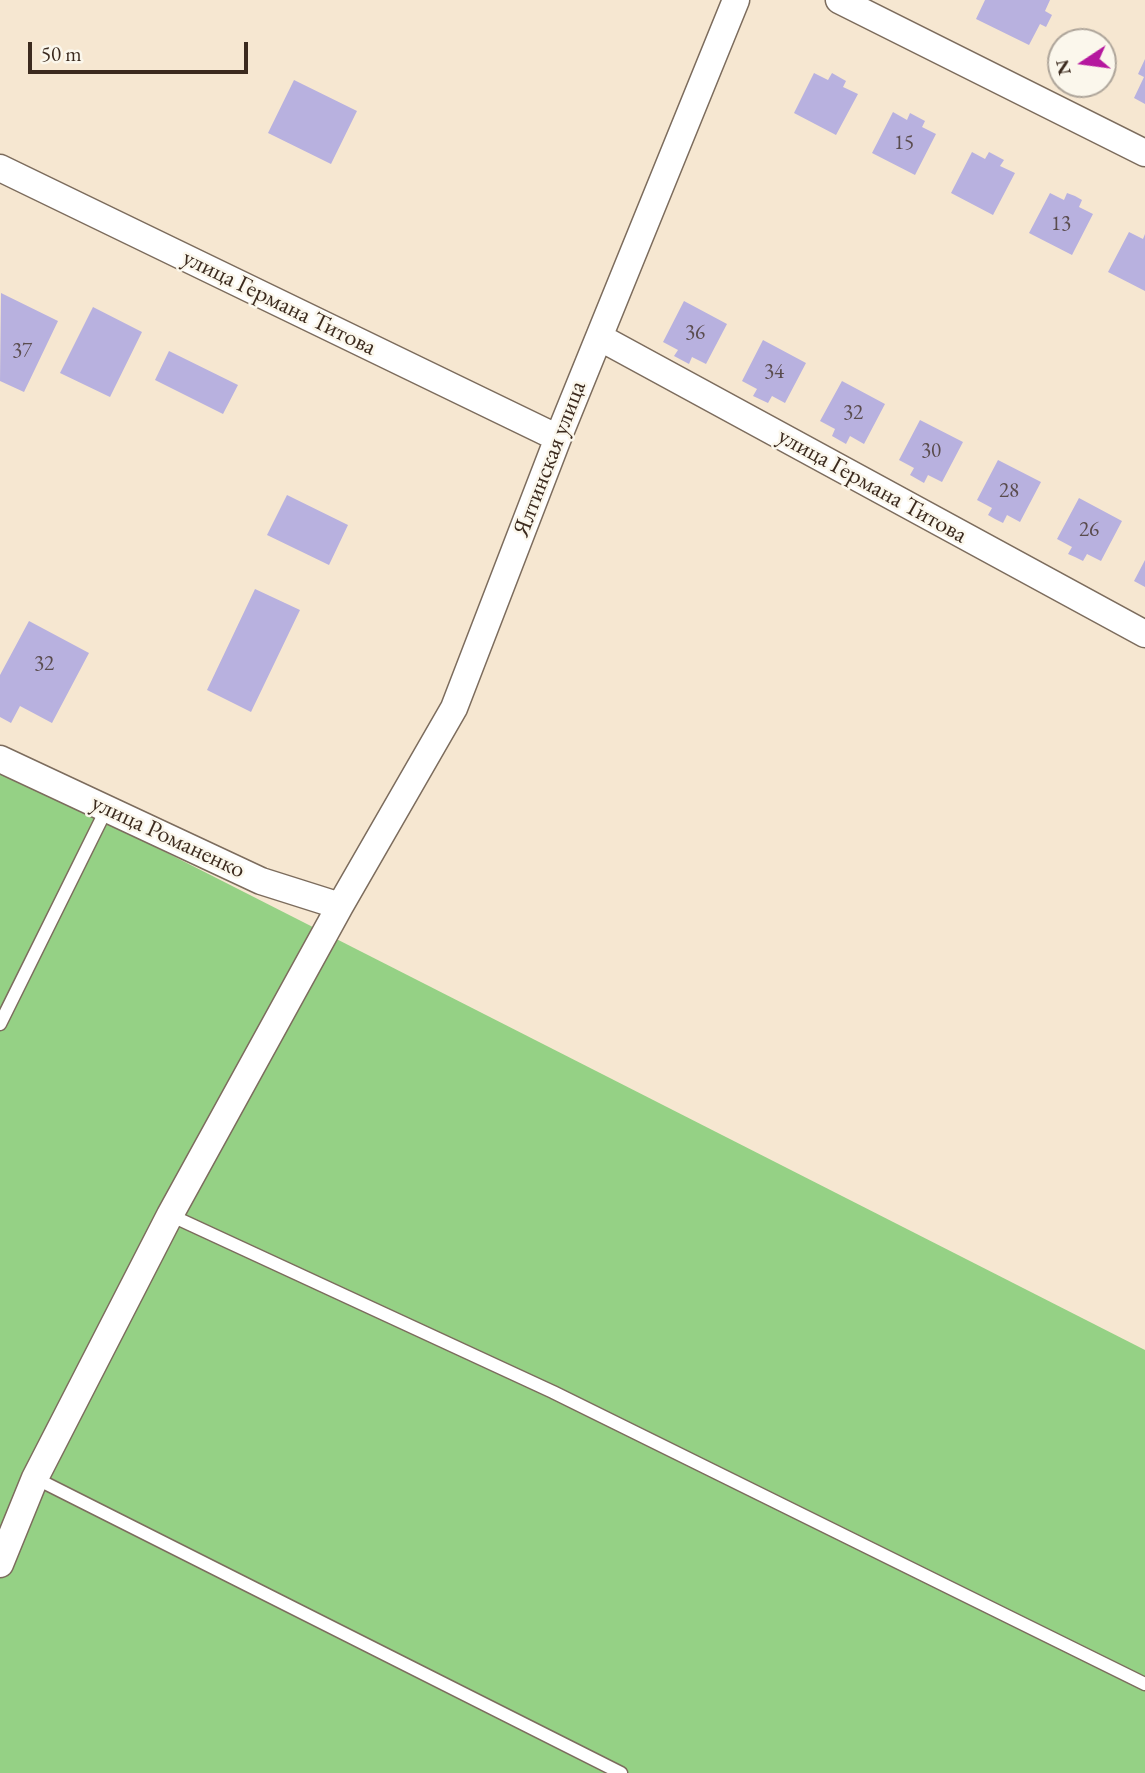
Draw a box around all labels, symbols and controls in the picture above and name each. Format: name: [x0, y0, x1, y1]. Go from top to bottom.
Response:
scale bar: [32, 28, 252, 72]
north arrow: [1047, 28, 1117, 98]
text: 50 m: [41, 40, 82, 67]
text: N: [1049, 57, 1077, 78]
house number: 15: [894, 130, 914, 156]
house number: 13: [1051, 211, 1071, 237]
street label: улица Германа Титова: [177, 244, 381, 362]
house number: 36: [685, 320, 705, 346]
house number: 37: [12, 338, 32, 364]
house number: 34: [764, 359, 784, 385]
street label: Ялтинская улица: [507, 377, 593, 541]
house number: 32: [843, 400, 863, 426]
street label: улица Германа Титова: [772, 422, 972, 550]
house number: 30: [921, 438, 941, 464]
house number: 28: [999, 478, 1019, 504]
house number: 26: [1079, 517, 1099, 543]
house number: 32: [34, 651, 54, 677]
street label: улица Романенко: [87, 789, 249, 885]

